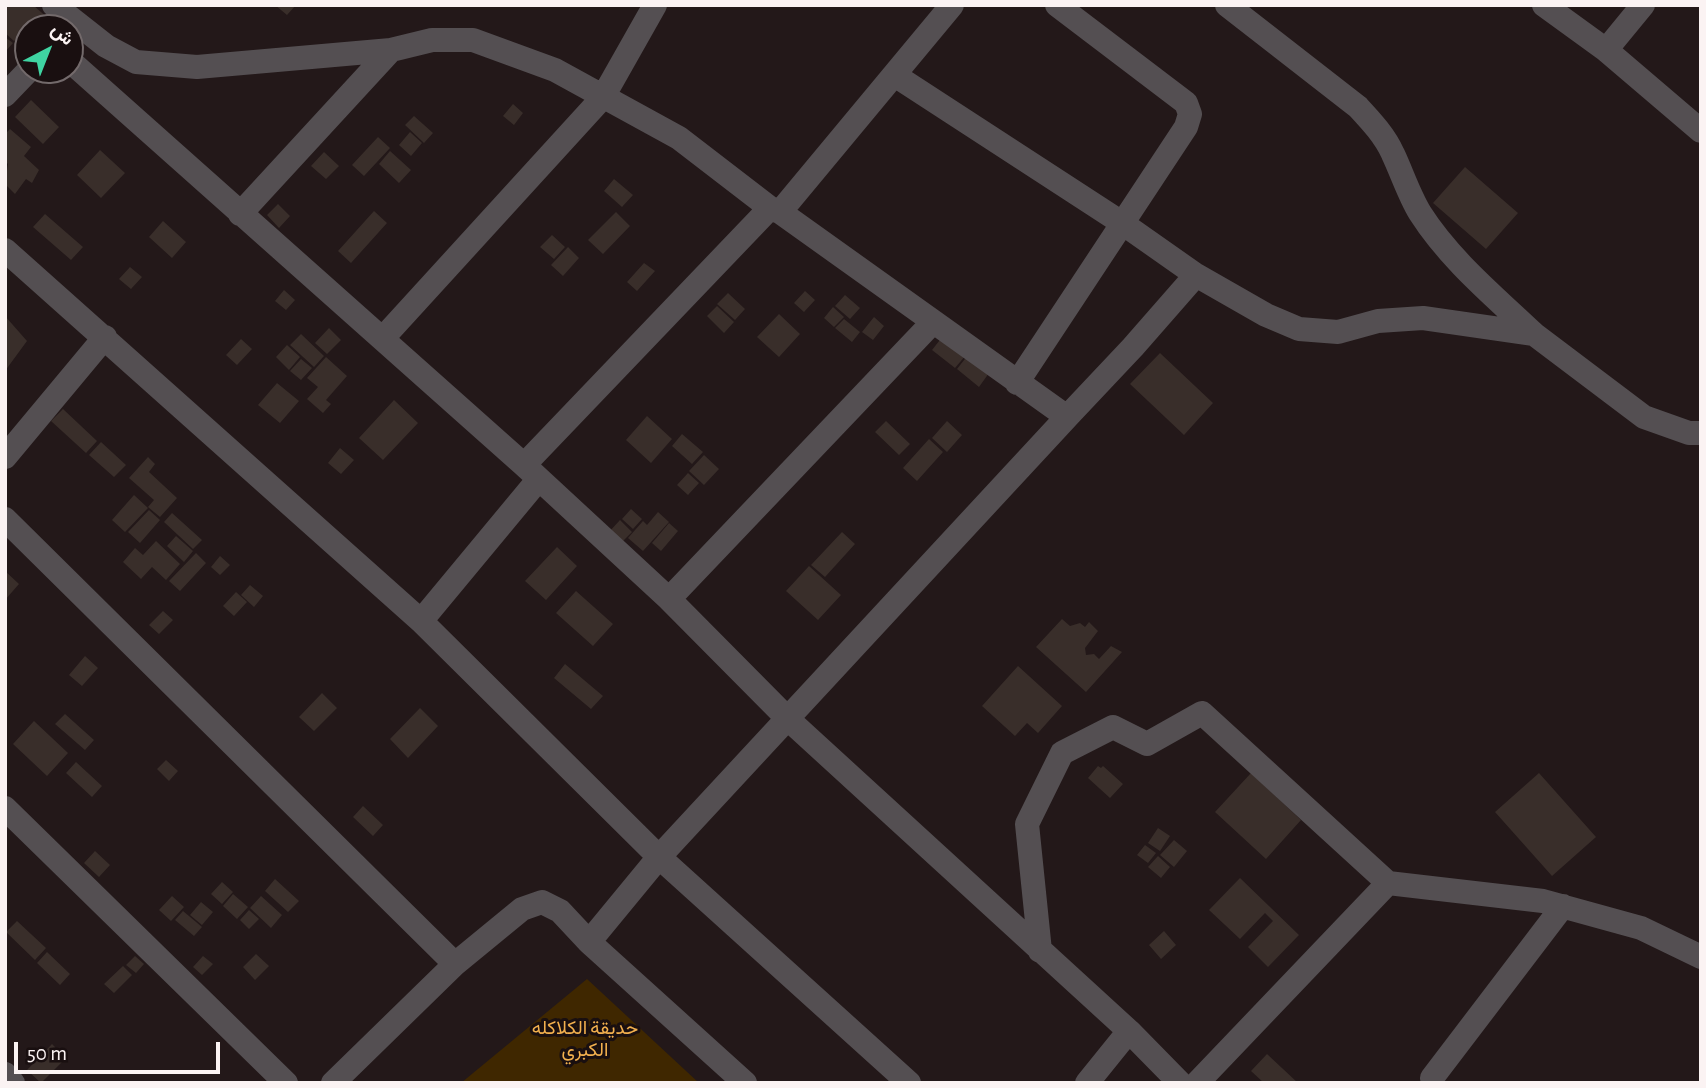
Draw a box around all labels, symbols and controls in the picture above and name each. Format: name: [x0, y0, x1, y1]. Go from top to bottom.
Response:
north arrow: [14, 14, 84, 84]
text: ش: [47, 20, 77, 49]
park label: حديقة الكلاكله الكبري: [532, 1017, 638, 1061]
scale bar: [18, 1028, 224, 1072]
text: 50 m: [27, 1043, 67, 1064]

